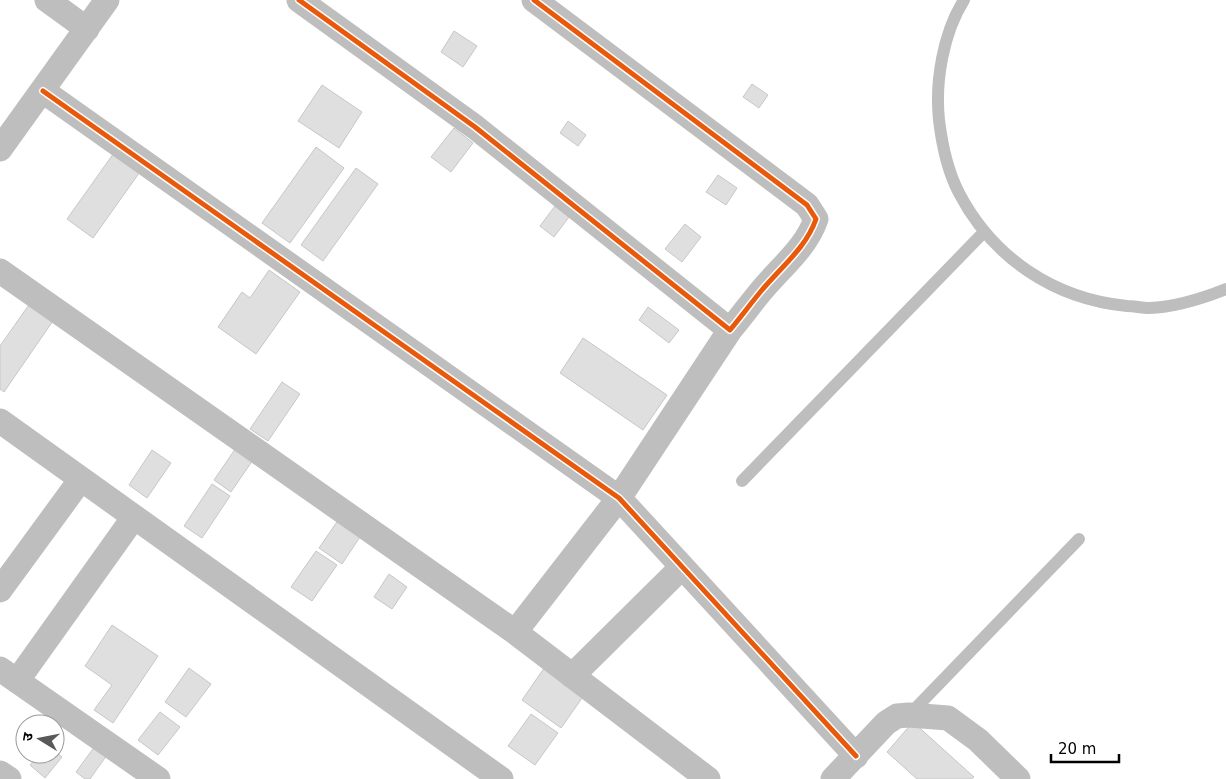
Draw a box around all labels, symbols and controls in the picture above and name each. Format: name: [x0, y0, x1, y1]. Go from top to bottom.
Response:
north arrow: [15, 714, 65, 764]
text: उ: [19, 731, 36, 742]
scale bar: [1051, 732, 1118, 764]
text: 20 m: [1058, 740, 1096, 758]

